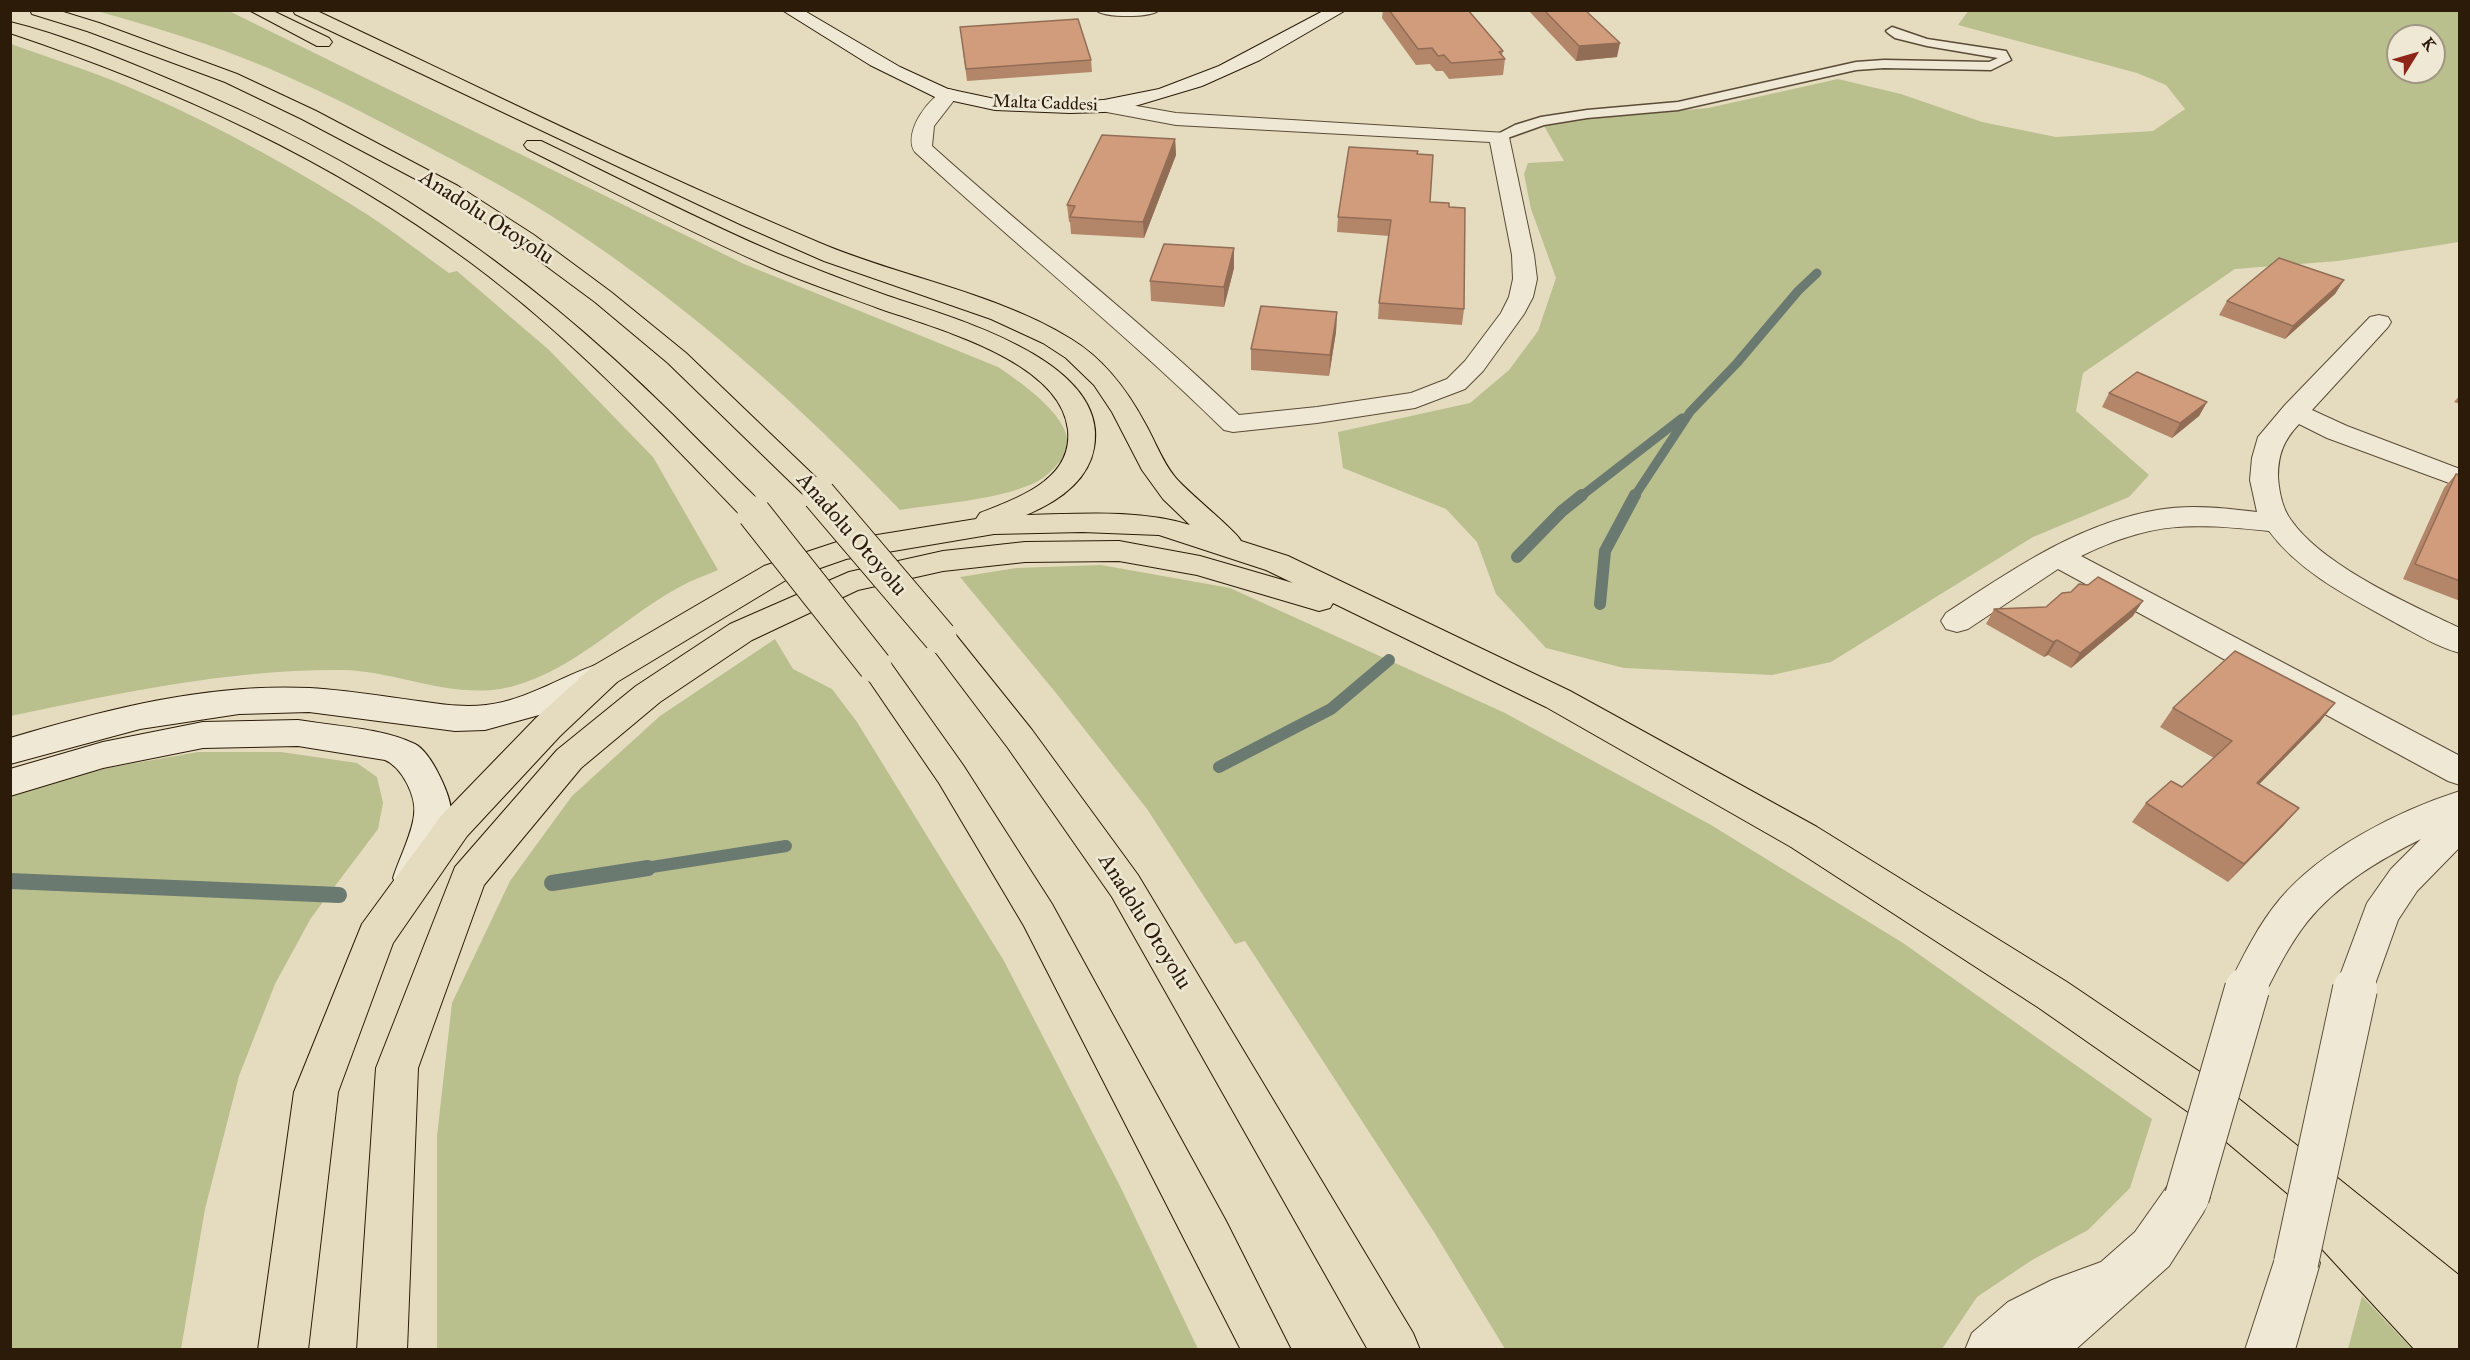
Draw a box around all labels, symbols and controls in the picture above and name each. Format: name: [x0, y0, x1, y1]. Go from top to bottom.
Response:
north arrow: [2386, 24, 2446, 84]
text: K: [2418, 34, 2440, 54]
street label: Malta Caddesi: [992, 91, 1098, 117]
street label: Anadolu Otoyolu: [414, 165, 558, 271]
street label: Anadolu Otoyolu: [790, 468, 912, 602]
street label: Anadolu Otoyolu: [1092, 849, 1196, 995]

